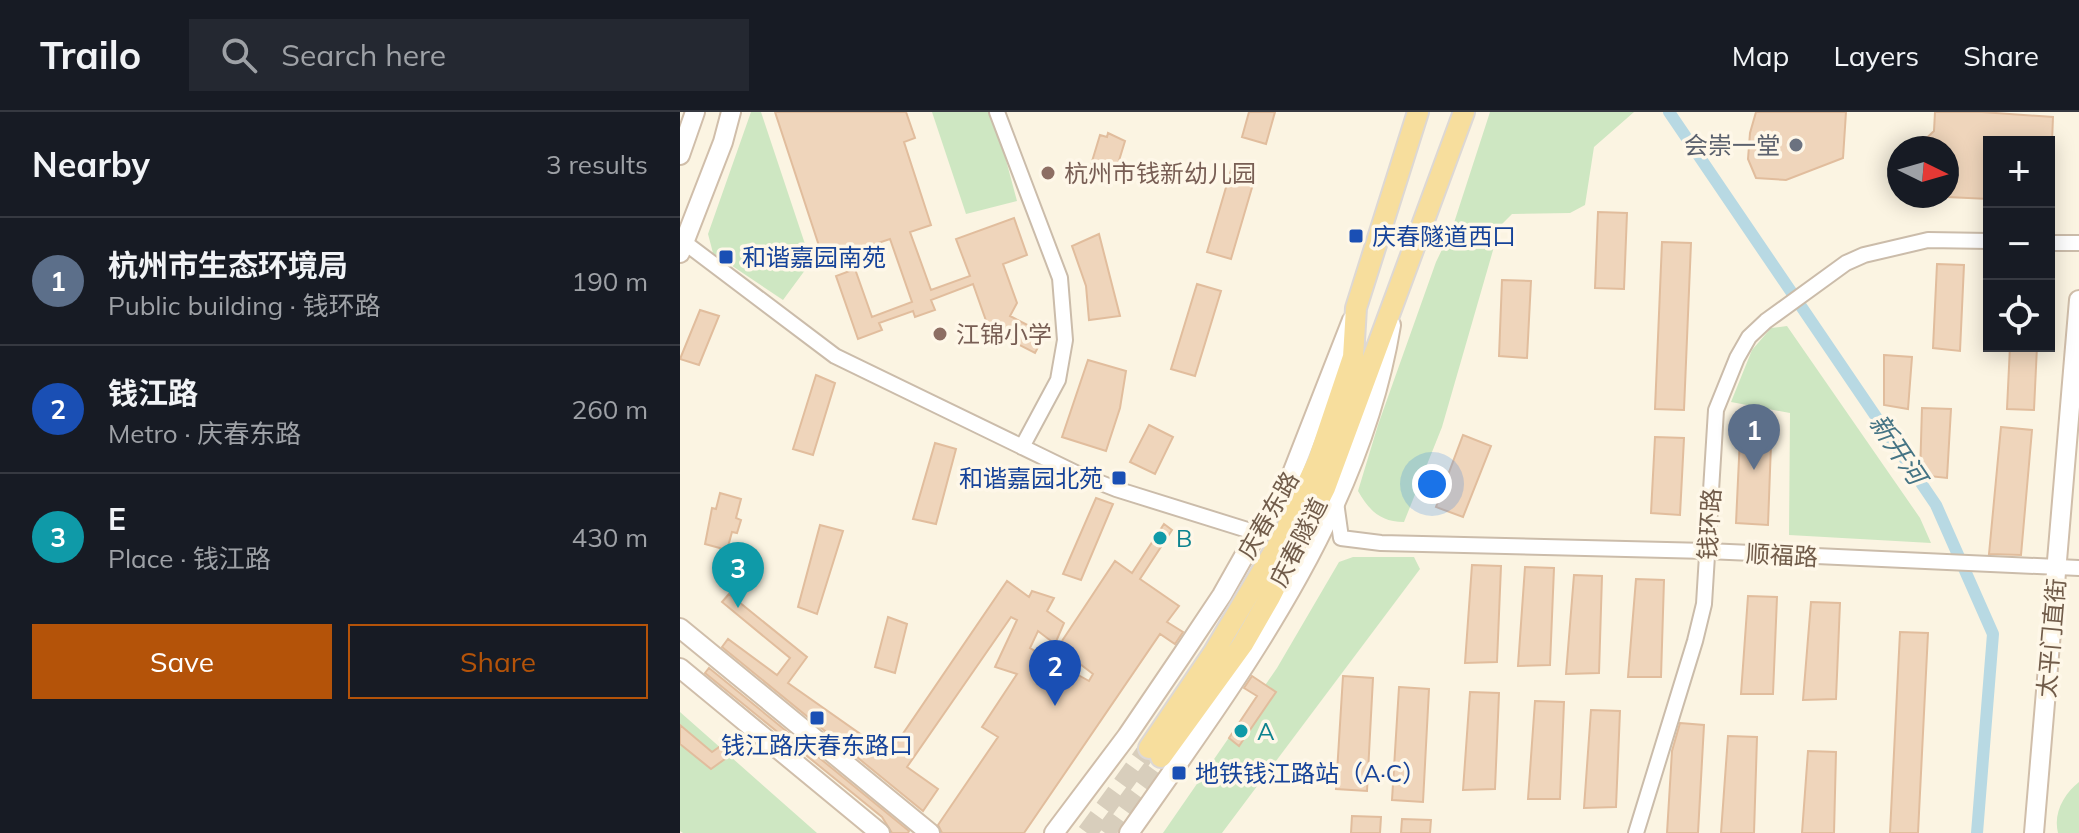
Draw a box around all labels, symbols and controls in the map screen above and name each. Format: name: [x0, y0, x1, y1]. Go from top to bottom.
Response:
search box: [189, 19, 749, 91]
text: Trailo: [40, 31, 141, 79]
icon: search: [217, 33, 261, 77]
text: Search here: [281, 36, 446, 74]
text: Map: [1732, 38, 1789, 73]
text: Layers: [1833, 38, 1919, 73]
text: Share: [1963, 38, 2039, 73]
place label: 会崇一堂: [1684, 130, 1780, 160]
marker: 会崇一堂: [1787, 136, 1805, 154]
north arrow: [1887, 136, 1959, 208]
map controls: [1983, 136, 2055, 352]
button: +: [1983, 136, 2055, 208]
text: Nearby: [32, 143, 150, 186]
text: 3 results: [546, 148, 648, 181]
place label: 杭州市钱新幼儿园: [1064, 158, 1256, 188]
marker: 杭州市钱新幼儿园: [1039, 164, 1057, 182]
button: −: [1983, 208, 2055, 280]
place label: 庆春隧道西口: [1372, 221, 1516, 251]
marker: 庆春隧道西口: [1347, 227, 1365, 245]
place label: 和谐嘉园南苑: [742, 242, 886, 272]
text: 杭州市生态环境局: [108, 246, 348, 284]
marker: 和谐嘉园南苑: [717, 248, 735, 266]
text: 1: [50, 265, 66, 298]
text: 190 m: [572, 265, 648, 298]
button: locate: [1983, 280, 2055, 352]
text: Public building · 钱环路: [108, 289, 381, 322]
place label: 江锦小学: [956, 319, 1052, 349]
marker: 江锦小学: [931, 325, 949, 343]
text: 钱江路: [108, 374, 198, 412]
text: 2: [50, 393, 66, 426]
text: 260 m: [572, 393, 648, 426]
pin: 1: [1728, 404, 1780, 470]
water label: 新开河: [1863, 407, 1936, 495]
text: Metro · 庆春东路: [108, 417, 301, 450]
place label: 和谐嘉园北苑: [959, 463, 1103, 493]
your location: [1412, 464, 1452, 504]
street label: 庆春东路: [1231, 466, 1305, 564]
marker: 和谐嘉园北苑: [1110, 469, 1128, 487]
street label: 钱环路: [1692, 487, 1726, 561]
street label: 庆春隧道: [1263, 492, 1333, 592]
text: E: [108, 500, 126, 538]
text: 3: [50, 521, 66, 554]
text: 430 m: [572, 521, 648, 554]
place label: B: [1176, 523, 1192, 553]
marker: B: [1151, 529, 1169, 547]
street label: 顺福路: [1745, 538, 1819, 572]
text: Place · 钱江路: [108, 542, 271, 575]
pin: 3: [712, 542, 764, 608]
street label: 太平门直街: [2031, 577, 2071, 699]
button: Save: [32, 624, 332, 699]
button: Share: [348, 624, 648, 699]
pin: 2: [1029, 640, 1081, 706]
marker: 钱江路庆春东路口: [808, 709, 826, 727]
place label: A: [1257, 716, 1275, 746]
marker: A: [1232, 722, 1250, 740]
place label: 钱江路庆春东路口: [721, 730, 913, 760]
place label: 地铁钱江路站（A·C）: [1195, 758, 1426, 788]
marker: 地铁钱江路站（A·C）: [1170, 764, 1188, 782]

